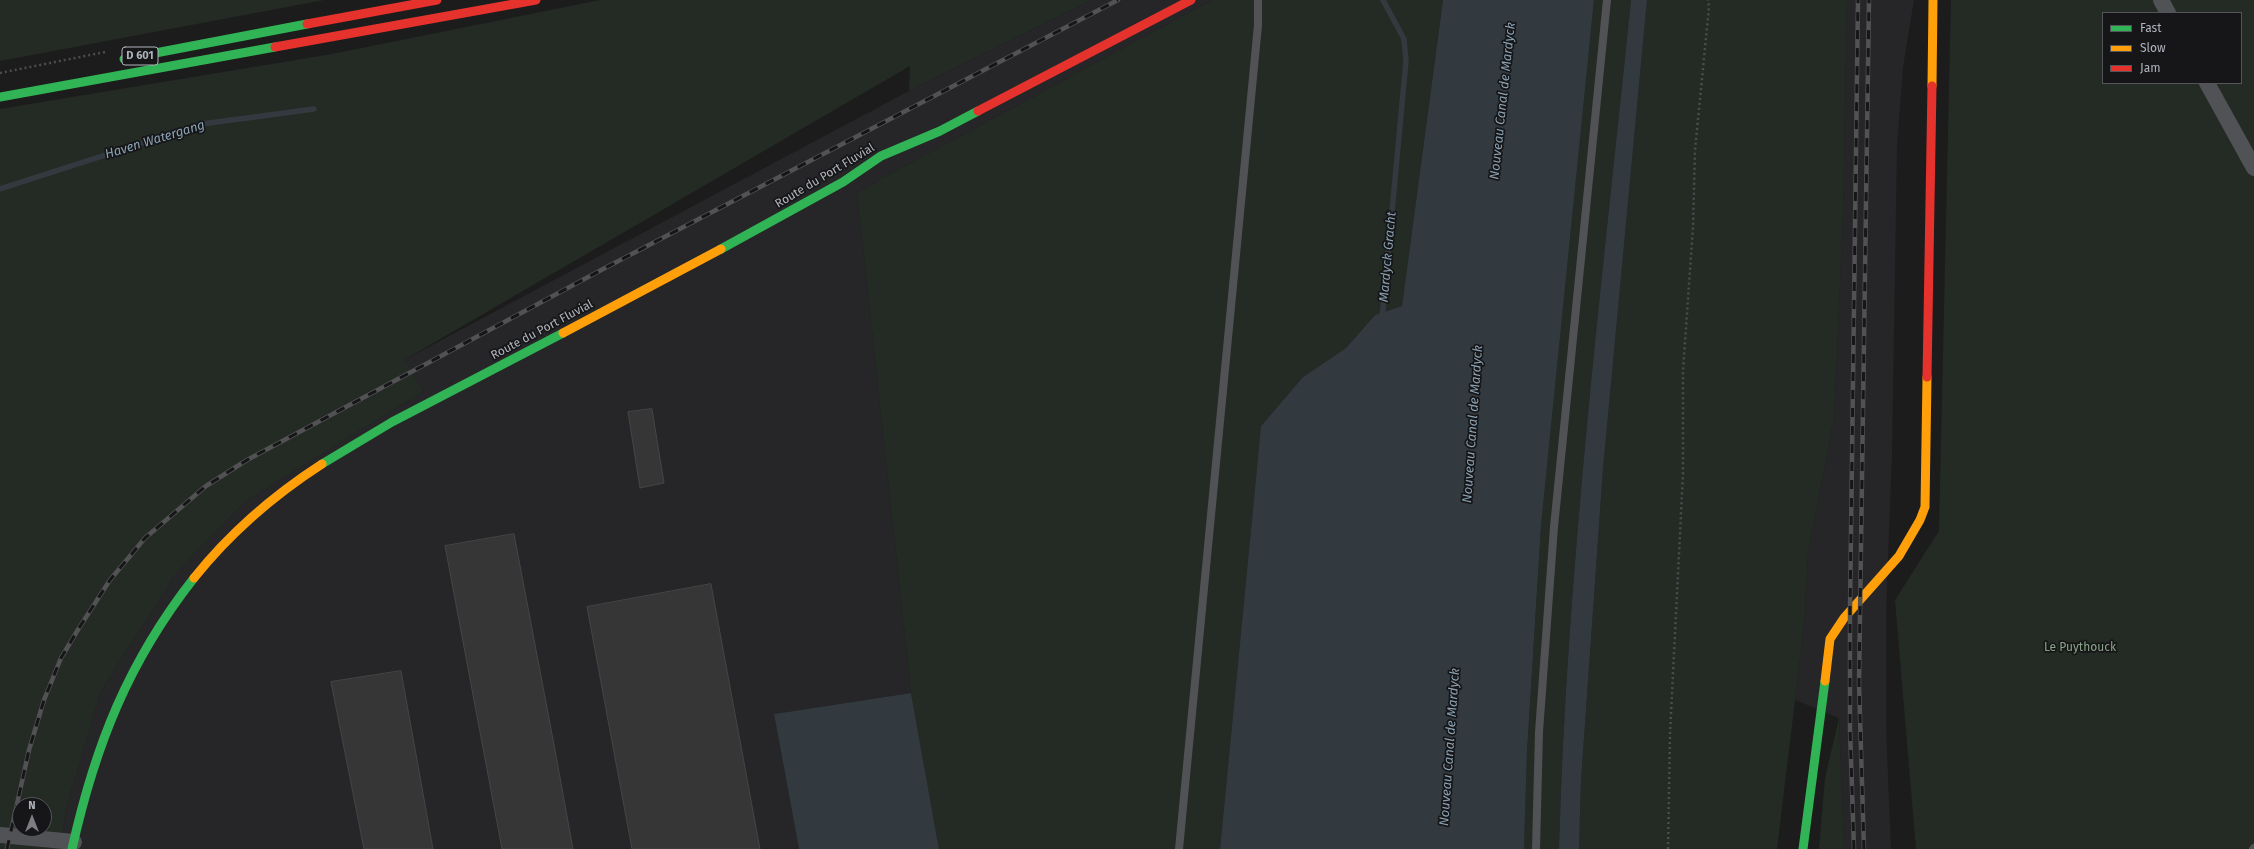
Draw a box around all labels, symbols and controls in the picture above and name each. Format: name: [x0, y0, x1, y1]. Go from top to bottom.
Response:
legend: [2102, 12, 2242, 84]
text: Fast: [2140, 21, 2162, 35]
water label: Nouveau Canal de Mardyck: [1487, 22, 1519, 180]
text: Slow: [2140, 41, 2166, 55]
road number: D 601: [122, 47, 158, 65]
text: Jam: [2140, 61, 2160, 75]
water label: Haven Watergang: [103, 117, 207, 163]
street label: Route du Port Fluvial: [773, 141, 877, 211]
water label: Mardyck Gracht: [1376, 211, 1400, 303]
street label: Route du Port Fluvial: [488, 297, 596, 363]
water label: Nouveau Canal de Mardyck: [1460, 345, 1486, 503]
park label: Le Puythouck: [2044, 641, 2116, 655]
water label: Nouveau Canal de Mardyck: [1437, 668, 1463, 826]
north arrow: [12, 797, 52, 837]
text: N: [28, 799, 36, 812]

